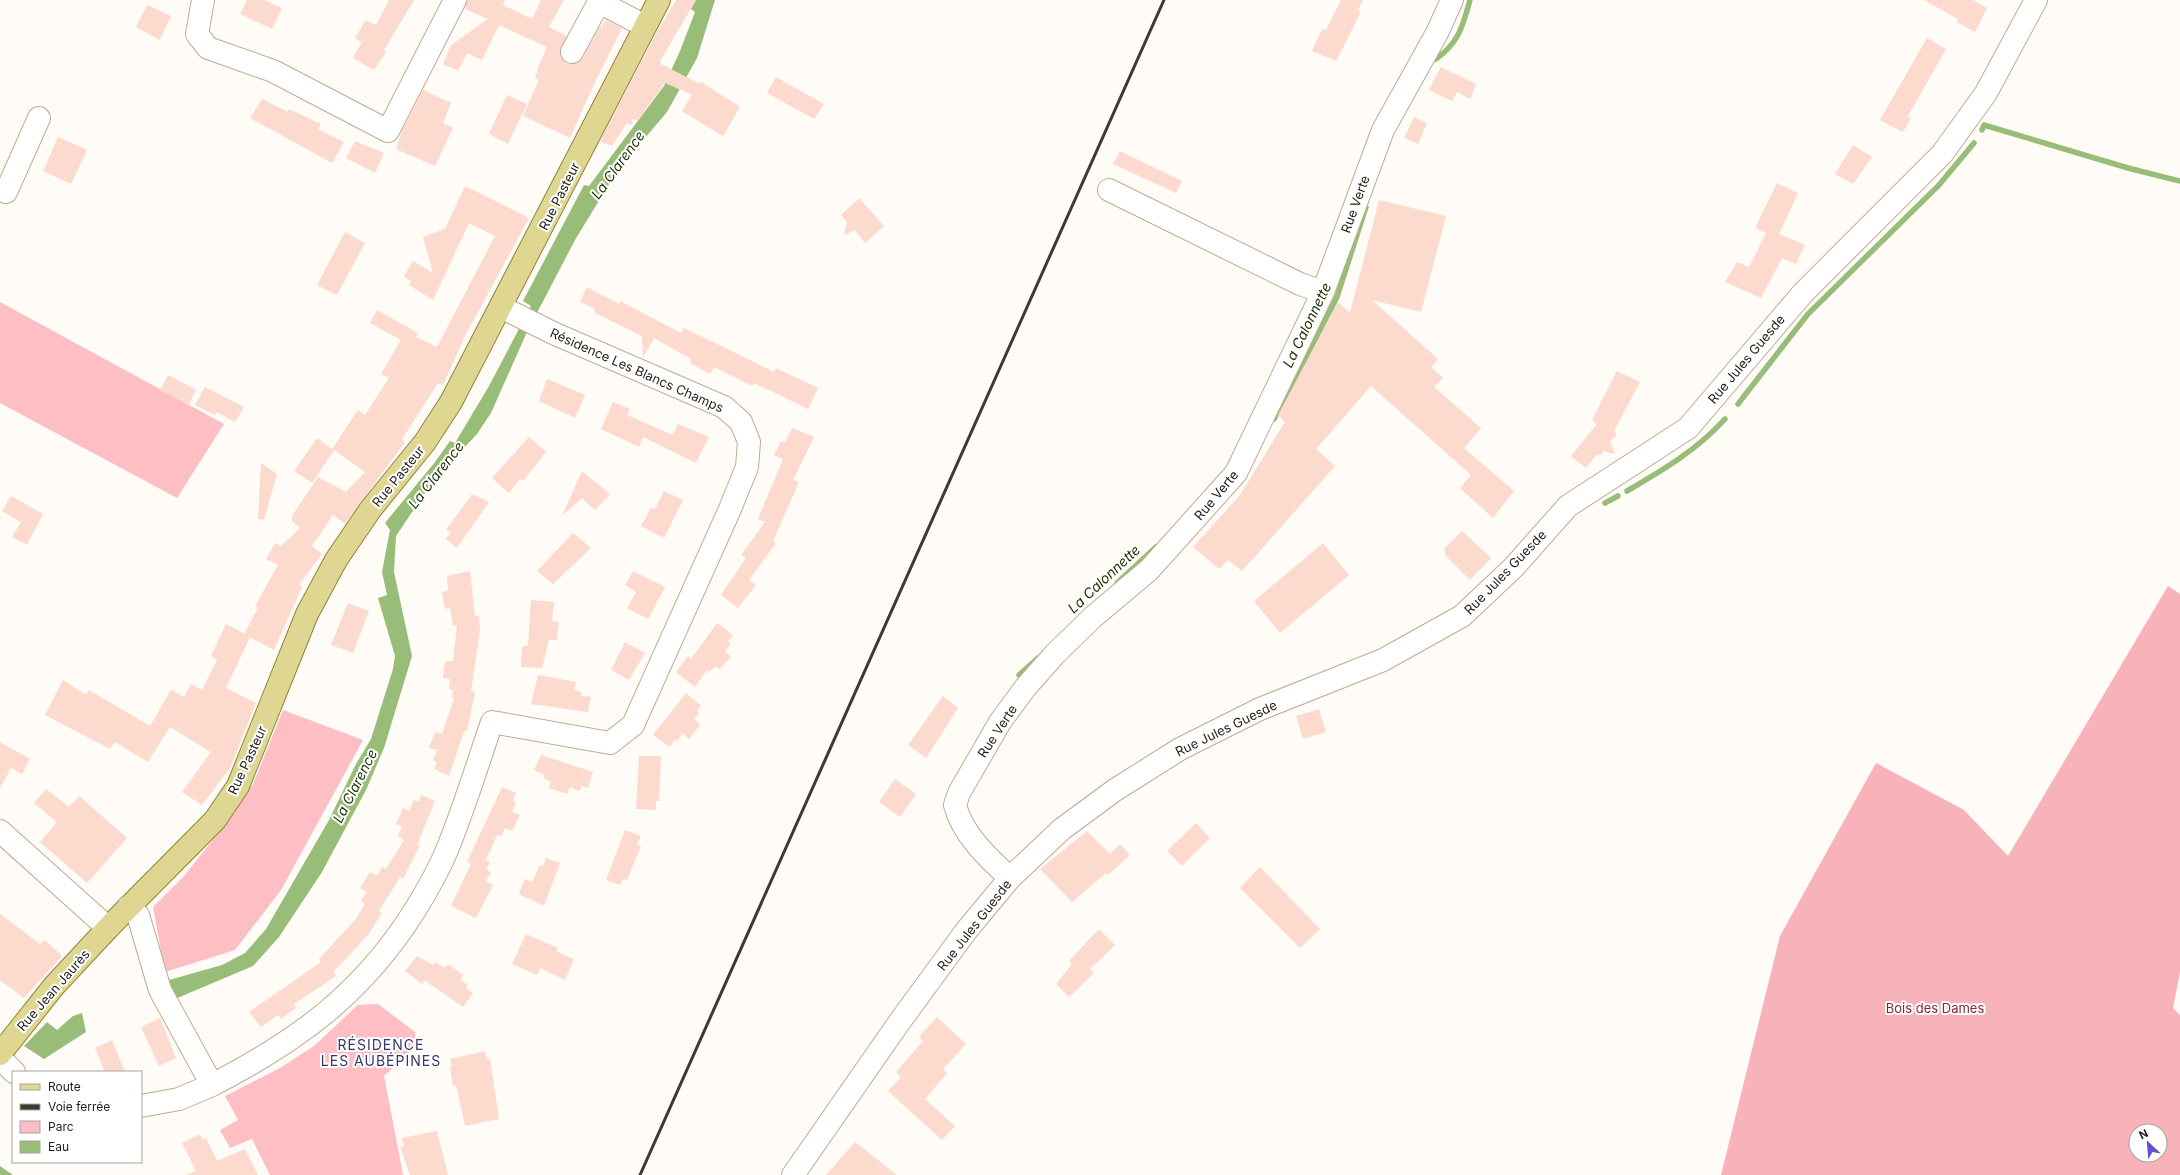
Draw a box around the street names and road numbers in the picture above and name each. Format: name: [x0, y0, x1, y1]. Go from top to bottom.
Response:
street label: Rue Pasteur: [535, 159, 583, 233]
street label: Rue Verte: [1337, 173, 1373, 235]
street label: Rue Jules Guesde: [1704, 311, 1788, 407]
street label: Résidence Les Blancs Champs: [548, 324, 726, 416]
street label: Rue Pasteur: [368, 442, 428, 510]
street label: Rue Verte: [1191, 467, 1241, 523]
street label: Rue Jules Guesde: [1461, 527, 1549, 617]
street label: Rue Jules Guesde: [1173, 696, 1279, 760]
street label: Rue Verte: [974, 701, 1020, 761]
street label: Rue Pasteur: [224, 723, 270, 797]
street label: Rue Jules Guesde: [934, 876, 1014, 974]
street label: Rue Jean Jaurès: [13, 946, 93, 1034]

